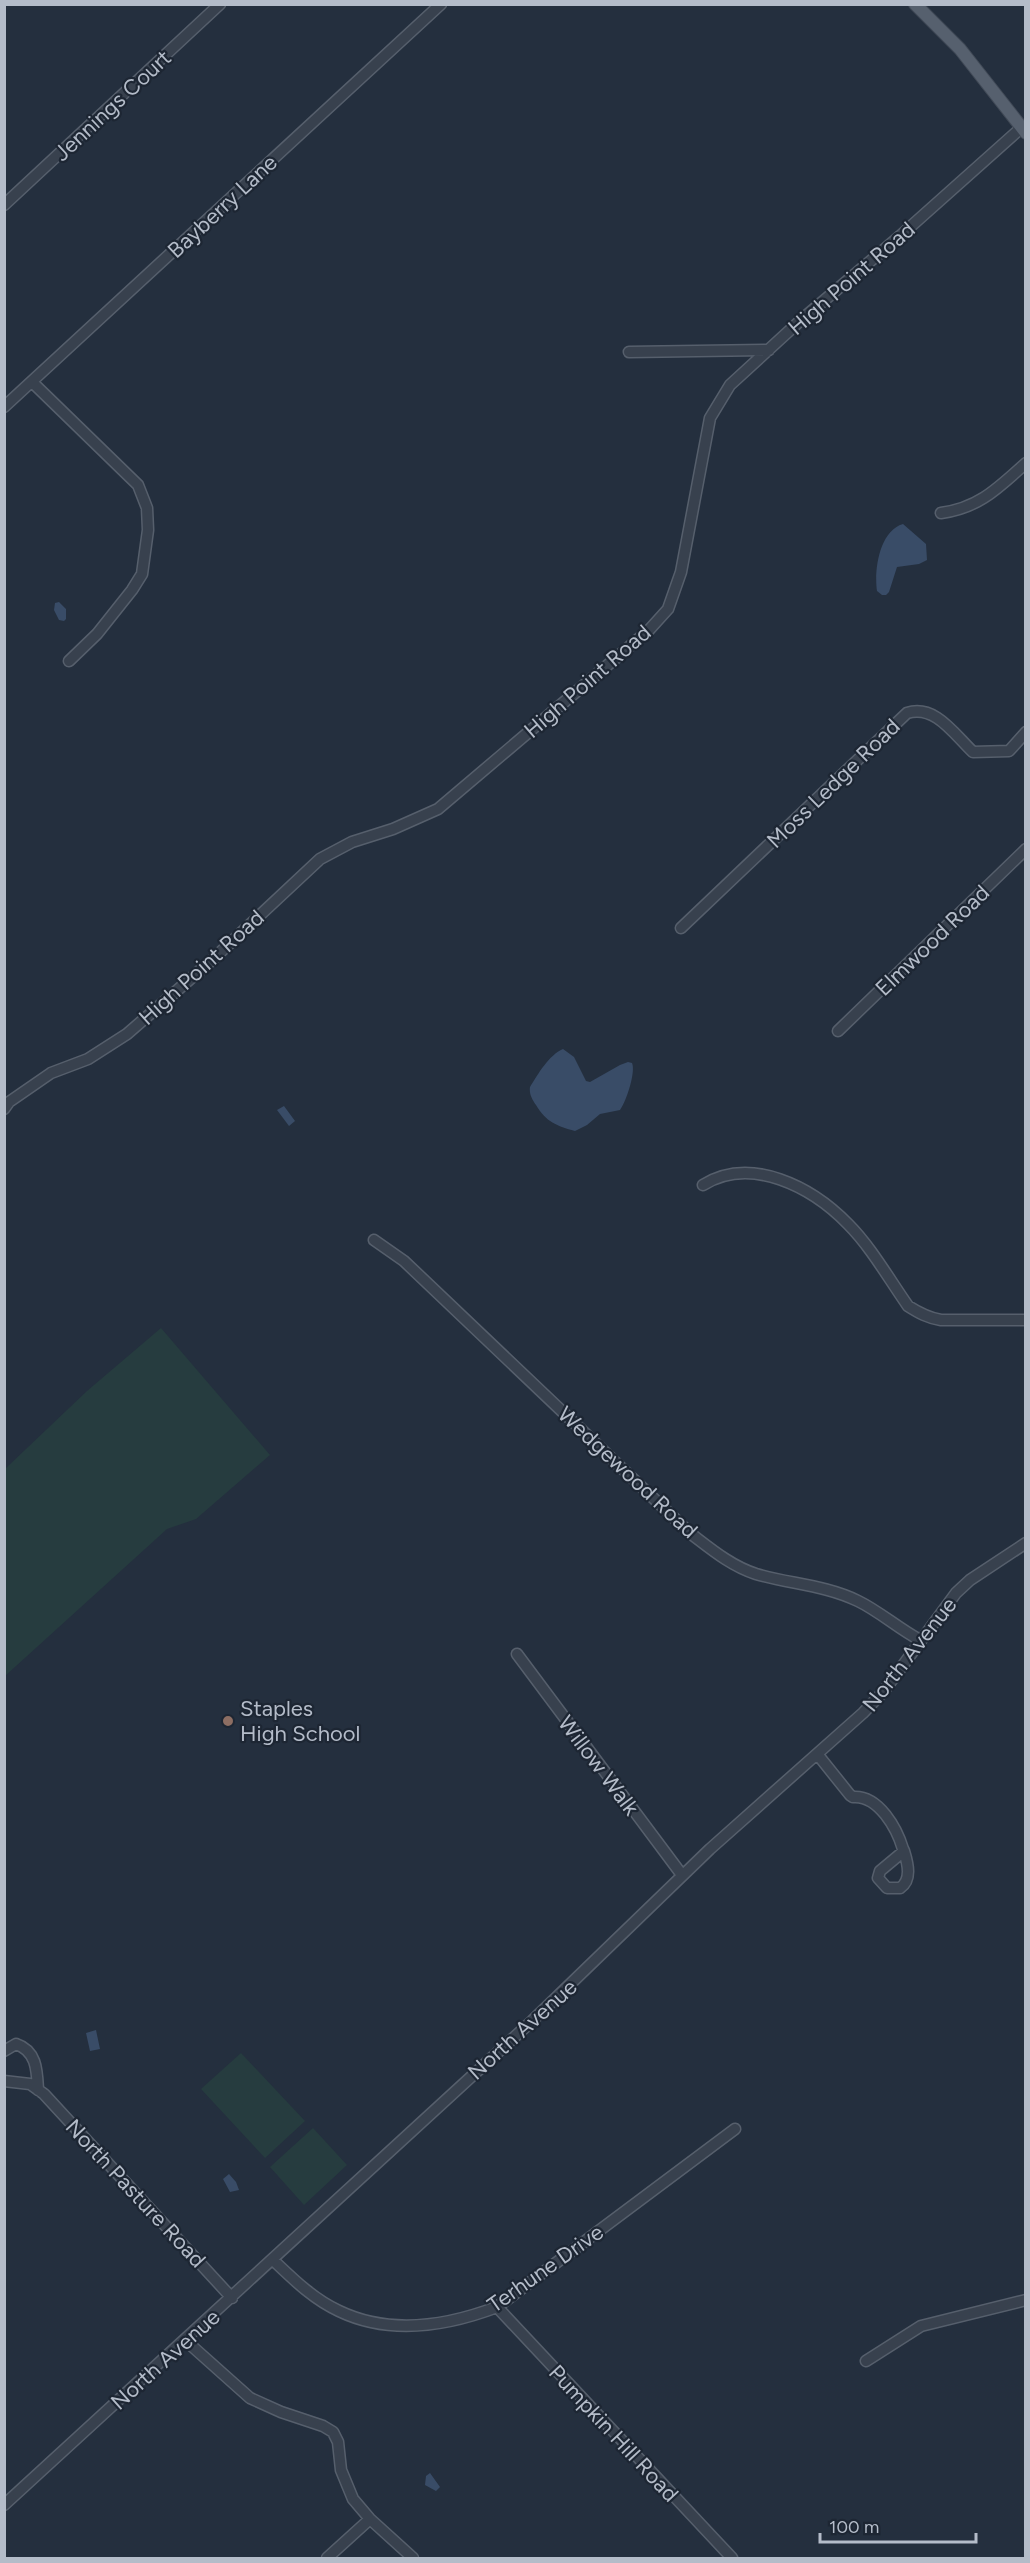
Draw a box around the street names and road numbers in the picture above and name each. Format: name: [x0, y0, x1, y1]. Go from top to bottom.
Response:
street label: Jennings Court: [48, 44, 177, 167]
street label: Bayberry Lane: [162, 149, 283, 264]
street label: High Point Road: [782, 216, 920, 341]
street label: High Point Road: [518, 619, 656, 744]
street label: Moss Ledge Road: [761, 713, 906, 854]
street label: Elmwood Road: [870, 879, 995, 1001]
street label: High Point Road: [133, 904, 270, 1031]
street label: Wedgewood Road: [552, 1401, 703, 1544]
street label: North Avenue: [856, 1592, 962, 1717]
street label: Willow Walk: [552, 1710, 645, 1821]
street label: North Avenue: [462, 1973, 583, 2085]
street label: North Pasture Road: [60, 2113, 211, 2273]
street label: Terhune Drive: [482, 2219, 608, 2318]
street label: North Avenue: [105, 2303, 226, 2415]
street label: Pumpkin Hill Road: [543, 2359, 684, 2507]

